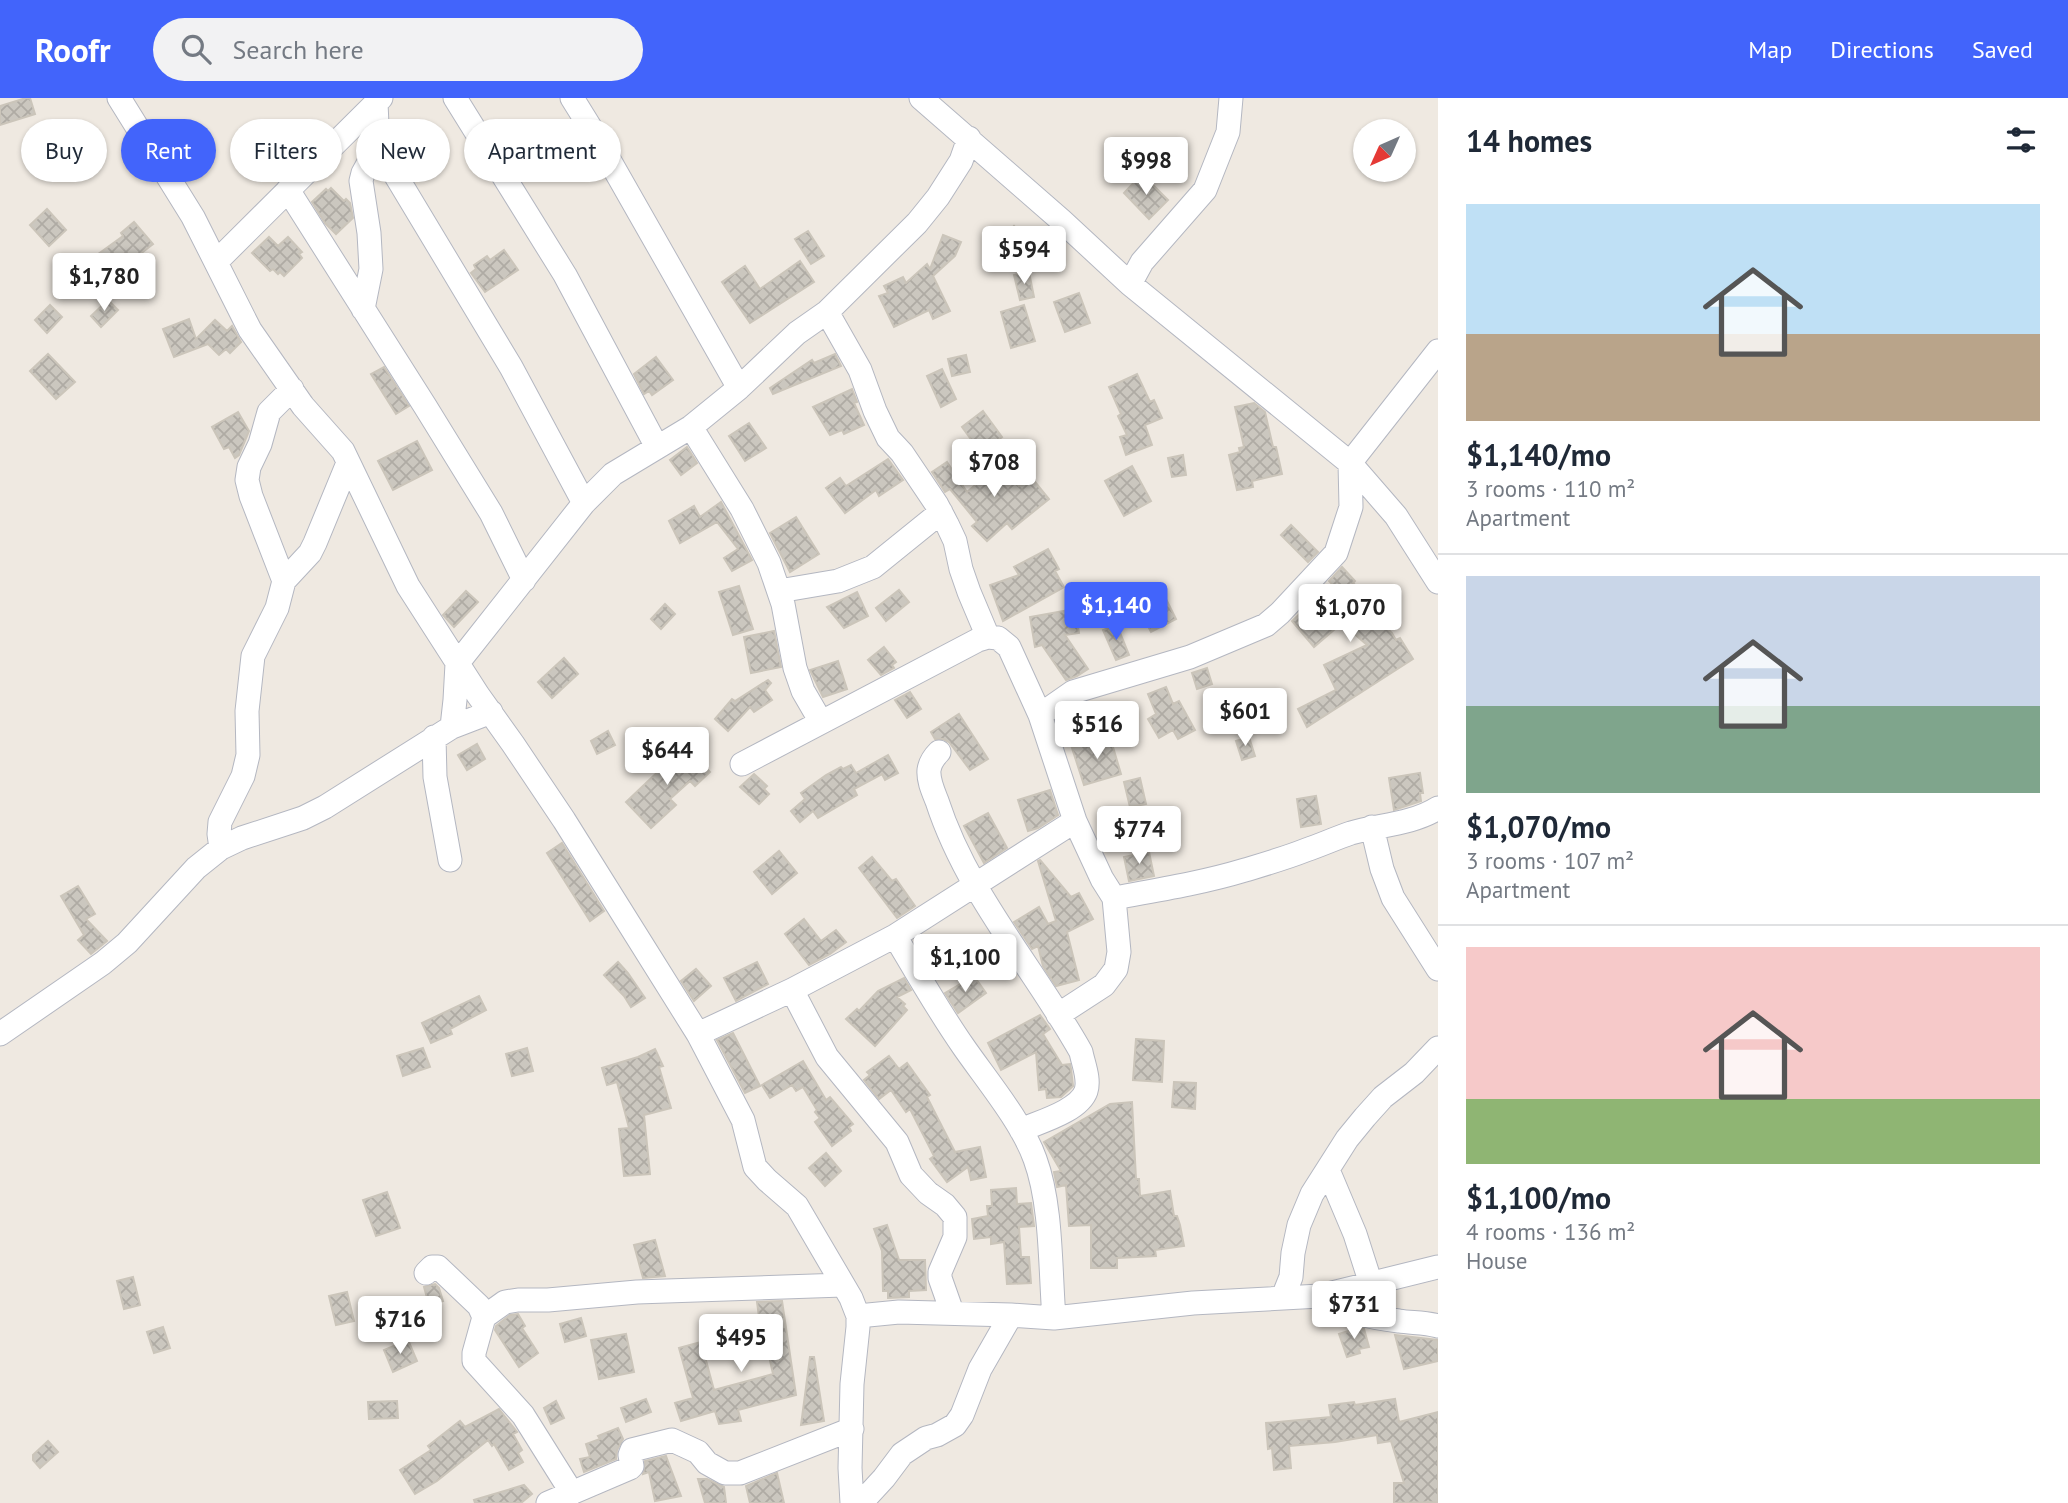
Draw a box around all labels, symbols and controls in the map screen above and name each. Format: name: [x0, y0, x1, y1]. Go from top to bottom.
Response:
search box: [153, 18, 643, 81]
text: Roofr: [35, 28, 111, 71]
icon: search: [177, 30, 215, 68]
text: Search here: [233, 33, 364, 66]
text: Map: [1748, 34, 1792, 65]
text: Directions: [1830, 34, 1934, 65]
text: Saved: [1972, 34, 2033, 65]
chip: Buy: [21, 119, 107, 182]
chip: Rent: [121, 119, 216, 182]
chip: Filters: [230, 119, 342, 182]
chip: New: [356, 119, 450, 182]
chip: Apartment: [464, 119, 621, 182]
north arrow: [1353, 119, 1416, 182]
map controls: [1353, 119, 1416, 182]
text: 14 homes: [1466, 121, 1592, 160]
icon: filters: [2002, 121, 2040, 159]
pin: $998: [1105, 138, 1187, 197]
text: $998: [1120, 145, 1172, 174]
pin: $594: [983, 226, 1065, 286]
text: $594: [998, 234, 1050, 263]
icon: home: [1690, 249, 1816, 375]
pin: $1,780: [47, 254, 161, 313]
text: $1,780: [68, 261, 140, 290]
text: $1,140/mo: [1466, 435, 1611, 474]
pin: $708: [953, 440, 1035, 499]
text: $708: [968, 447, 1020, 476]
text: 3 rooms · 110 m²: [1466, 474, 1635, 503]
text: Apartment: [1466, 503, 1570, 532]
pin: $1,140: [1059, 582, 1173, 642]
pin: $1,070: [1293, 584, 1407, 644]
text: $1,140: [1080, 590, 1152, 619]
text: $1,070: [1314, 592, 1386, 621]
icon: home: [1690, 621, 1816, 747]
pin: $601: [1204, 688, 1286, 748]
text: $601: [1219, 696, 1271, 725]
pin: $516: [1056, 702, 1138, 761]
text: $516: [1071, 709, 1123, 738]
pin: $644: [626, 728, 708, 787]
text: $644: [641, 735, 693, 764]
pin: $774: [1098, 806, 1180, 866]
text: $1,070/mo: [1466, 807, 1611, 846]
text: $774: [1113, 814, 1165, 843]
text: 3 rooms · 107 m²: [1466, 846, 1634, 875]
text: Apartment: [1466, 875, 1570, 904]
pin: $1,100: [908, 934, 1022, 994]
text: $1,100: [929, 942, 1001, 971]
icon: home: [1690, 992, 1816, 1118]
text: $1,100/mo: [1466, 1178, 1611, 1217]
text: 4 rooms · 136 m²: [1466, 1217, 1635, 1246]
text: House: [1466, 1246, 1528, 1275]
pin: $731: [1313, 1282, 1395, 1341]
text: $731: [1328, 1289, 1380, 1318]
pin: $716: [359, 1296, 441, 1356]
text: $716: [374, 1304, 426, 1333]
pin: $495: [700, 1314, 782, 1374]
text: $495: [715, 1322, 767, 1351]

